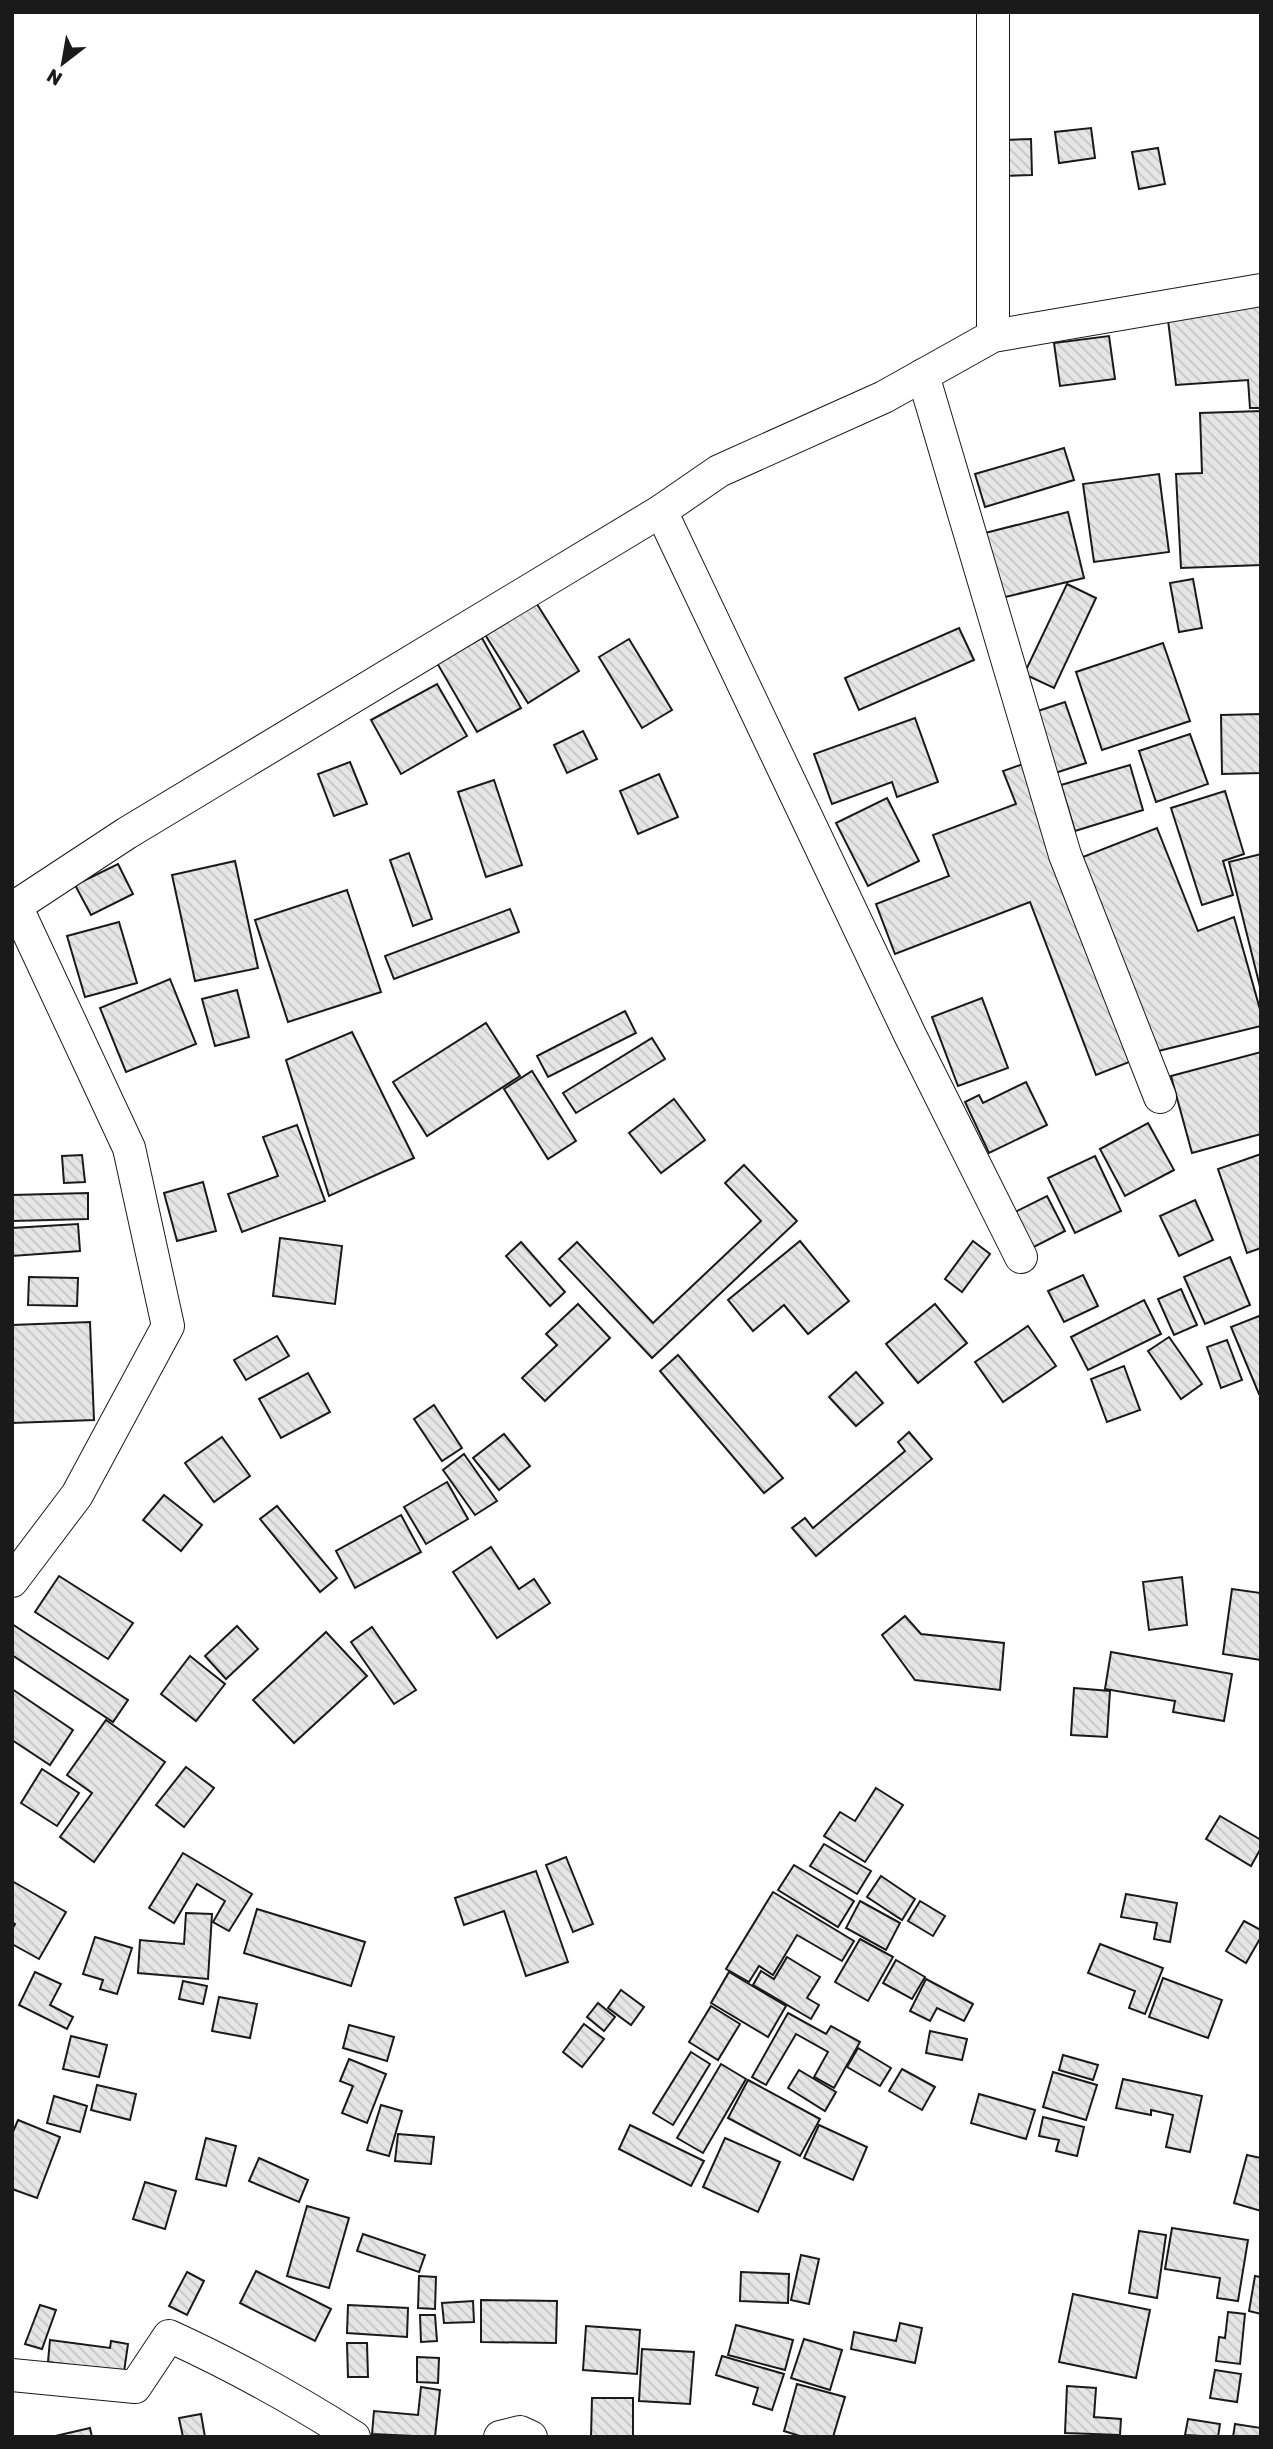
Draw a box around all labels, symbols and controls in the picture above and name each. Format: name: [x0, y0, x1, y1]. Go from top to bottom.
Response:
north arrow: [28, 28, 98, 98]
text: N: [43, 64, 66, 91]

